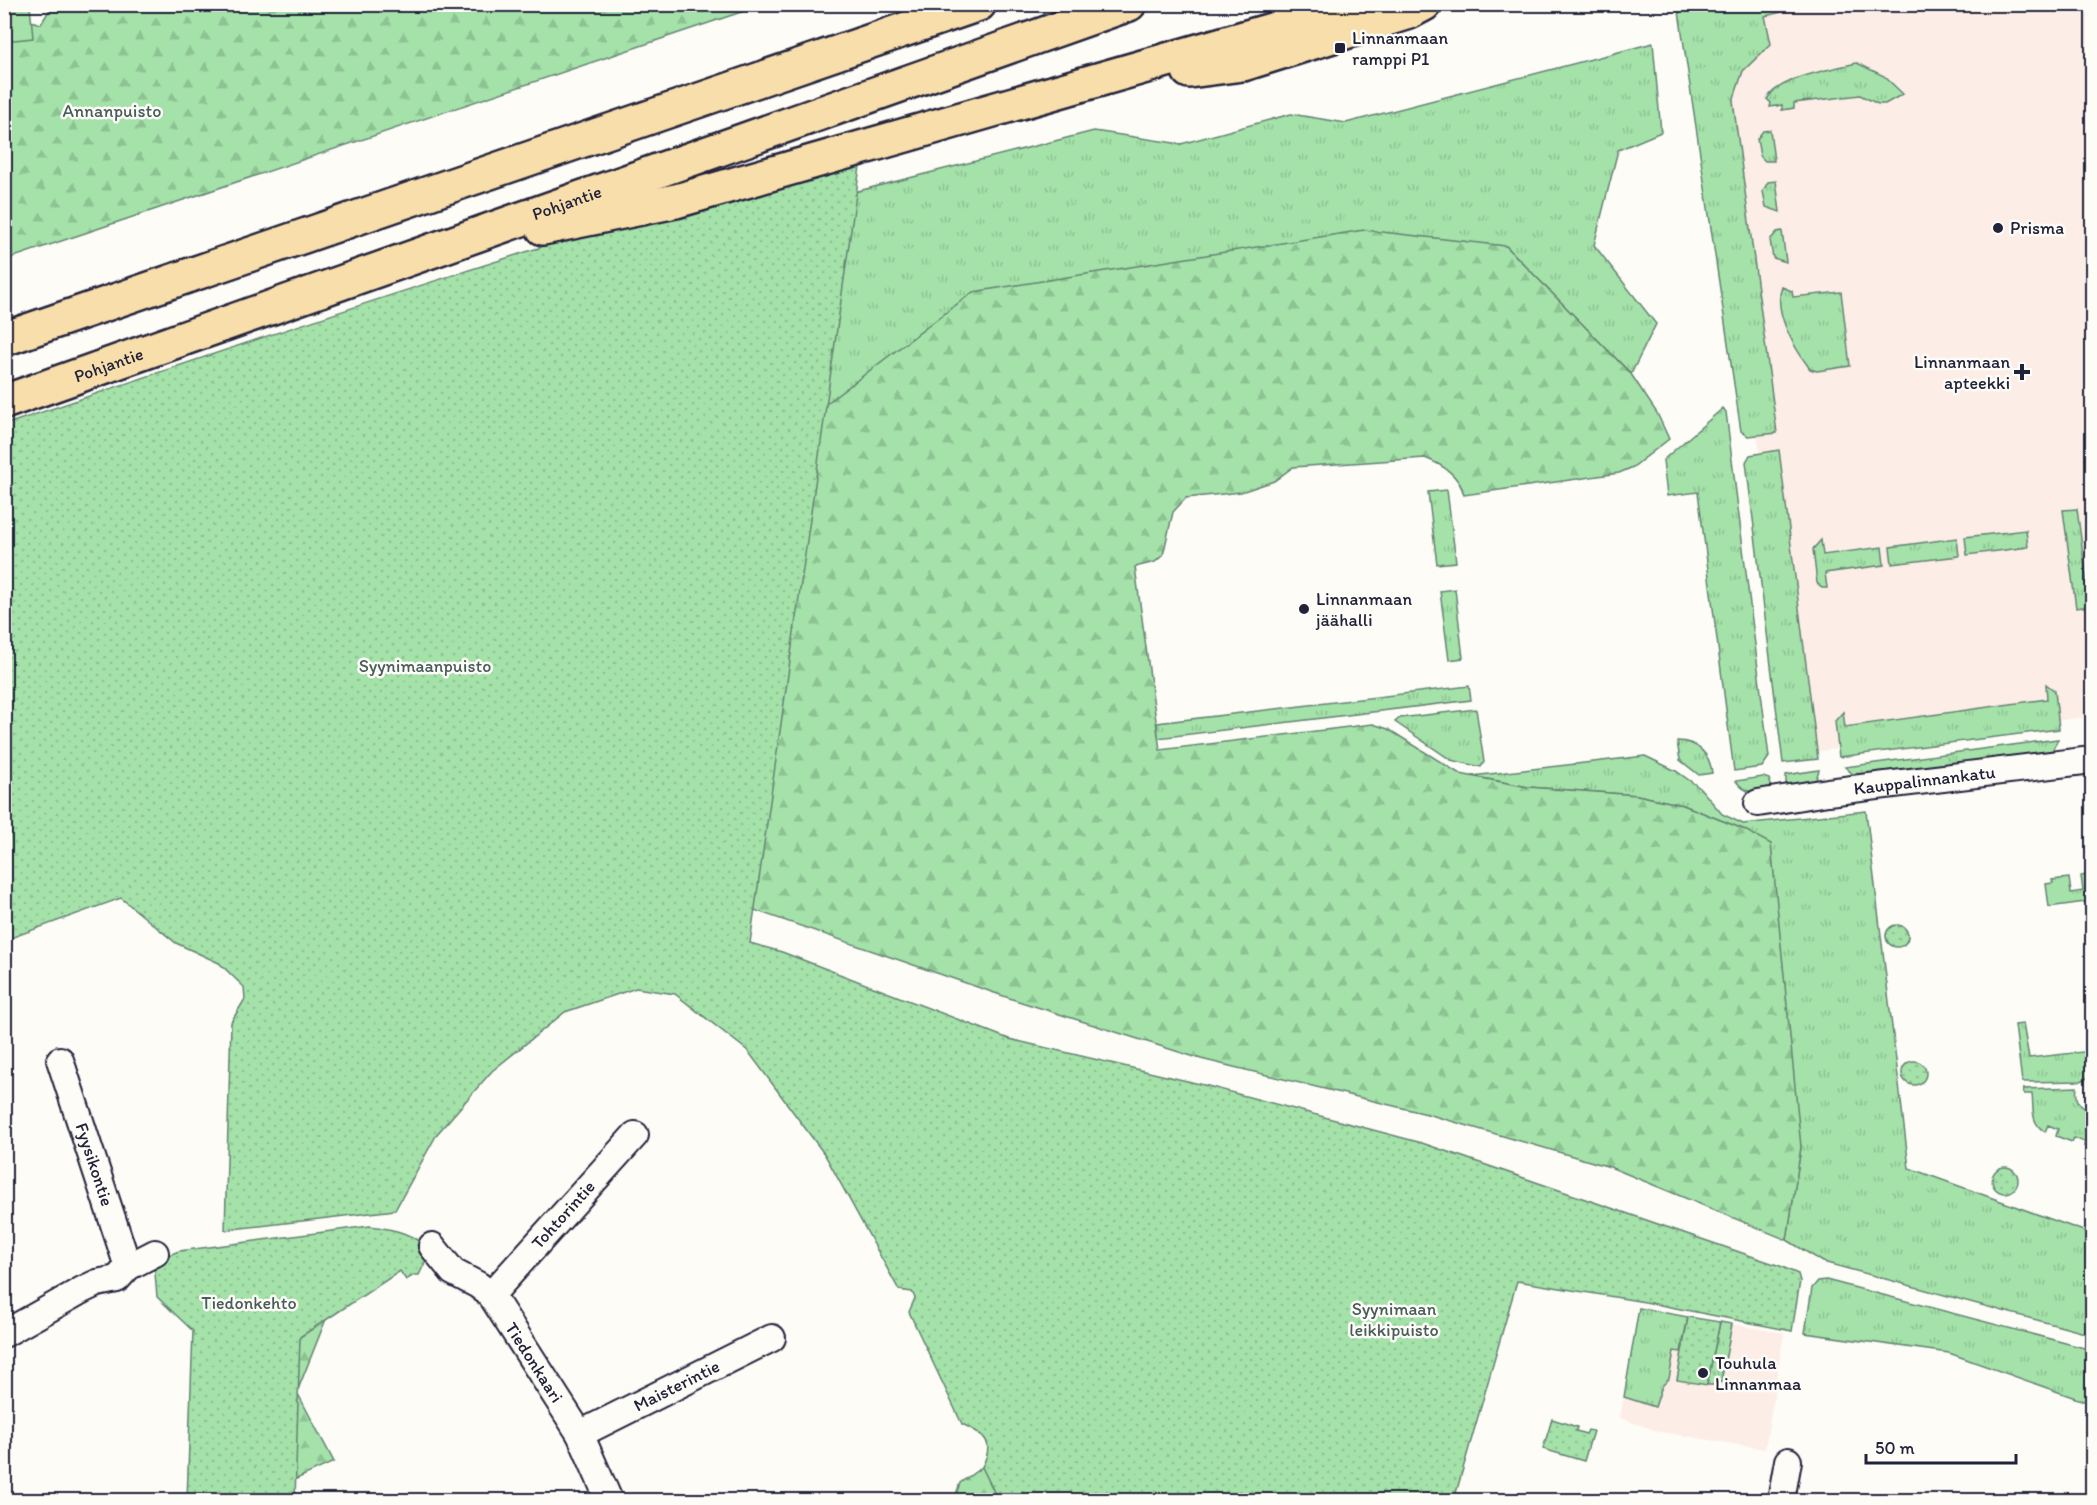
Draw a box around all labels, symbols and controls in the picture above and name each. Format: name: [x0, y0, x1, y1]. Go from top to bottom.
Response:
place label: Linnanmaan ramppi P1: [1352, 27, 1448, 70]
marker: Linnanmaan ramppi P1: [1333, 41, 1347, 55]
park label: Annanpuisto: [63, 100, 161, 122]
street label: Pohjantie: [529, 180, 604, 225]
place label: Prisma: [2010, 217, 2064, 239]
marker: Prisma: [1991, 221, 2005, 235]
street label: Pohjantie: [71, 343, 146, 387]
place label: Linnanmaan apteekki: [1914, 351, 2010, 394]
marker: Linnanmaan apteekki: [2015, 365, 2029, 379]
place label: Linnanmaan jäähalli: [1315, 588, 1412, 631]
marker: Linnanmaan jäähalli: [1297, 602, 1311, 616]
park label: Syynimaanpuisto: [359, 655, 491, 677]
street label: Kauppalinnankatu: [1852, 761, 1996, 800]
street label: Fyysikontie: [70, 1120, 118, 1209]
street label: Tohtorintie: [527, 1176, 600, 1254]
park label: Tiedonkehto: [201, 1292, 297, 1314]
park label: Syynimaan leikkipuisto: [1349, 1298, 1439, 1341]
street label: Tiedonkaari: [500, 1318, 568, 1407]
place label: Touhula Linnanmaa: [1715, 1352, 1802, 1395]
street label: Maisterintie: [630, 1355, 723, 1416]
marker: Touhula Linnanmaa: [1696, 1366, 1710, 1380]
scale bar: [1866, 1427, 2016, 1465]
text: 50 m: [1875, 1437, 1915, 1459]

